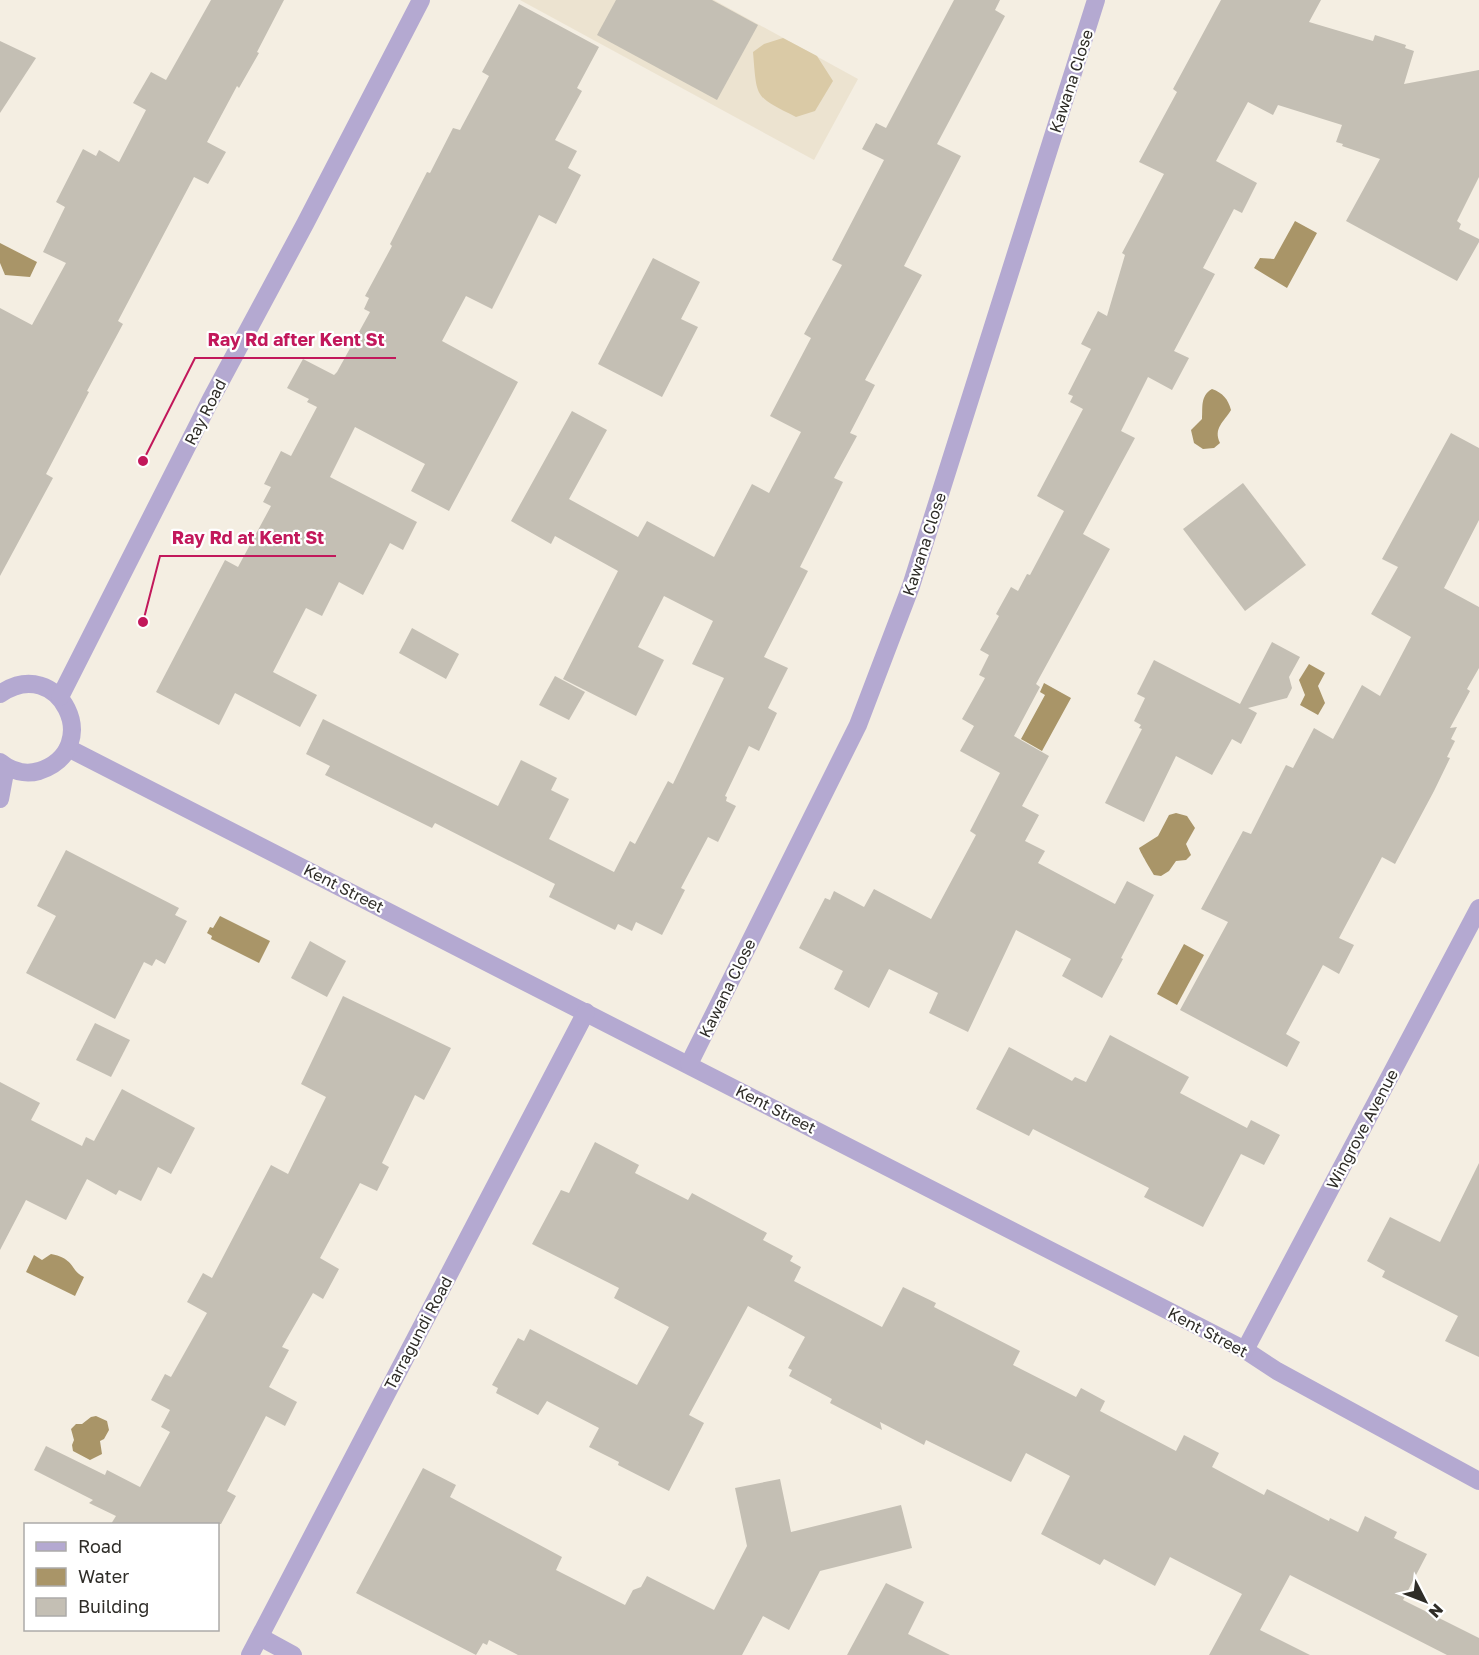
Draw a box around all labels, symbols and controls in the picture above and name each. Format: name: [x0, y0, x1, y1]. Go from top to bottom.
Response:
street label: Kawana Close: [1045, 27, 1097, 135]
callout: Ray Rd after Kent St: [195, 322, 396, 358]
text: Ray Rd after Kent St: [207, 328, 385, 350]
street label: Ray Road: [180, 376, 230, 448]
street label: Kawana Close: [898, 490, 950, 598]
callout: Ray Rd at Kent St: [160, 520, 336, 556]
text: Ray Rd at Kent St: [172, 526, 324, 548]
street label: Kent Street: [300, 859, 388, 917]
street label: Kawana Close: [694, 935, 760, 1041]
street label: Wingrove Avenue: [1322, 1066, 1402, 1192]
street label: Kent Street: [732, 1080, 820, 1138]
street label: Tarragundi Road: [380, 1273, 456, 1393]
street label: Kent Street: [1165, 1303, 1251, 1361]
legend: [24, 1523, 219, 1631]
text: Road: [78, 1535, 122, 1557]
text: Water: [78, 1565, 129, 1587]
north arrow: [1395, 1571, 1455, 1631]
text: Building: [78, 1595, 149, 1617]
text: N: [1425, 1600, 1448, 1622]

